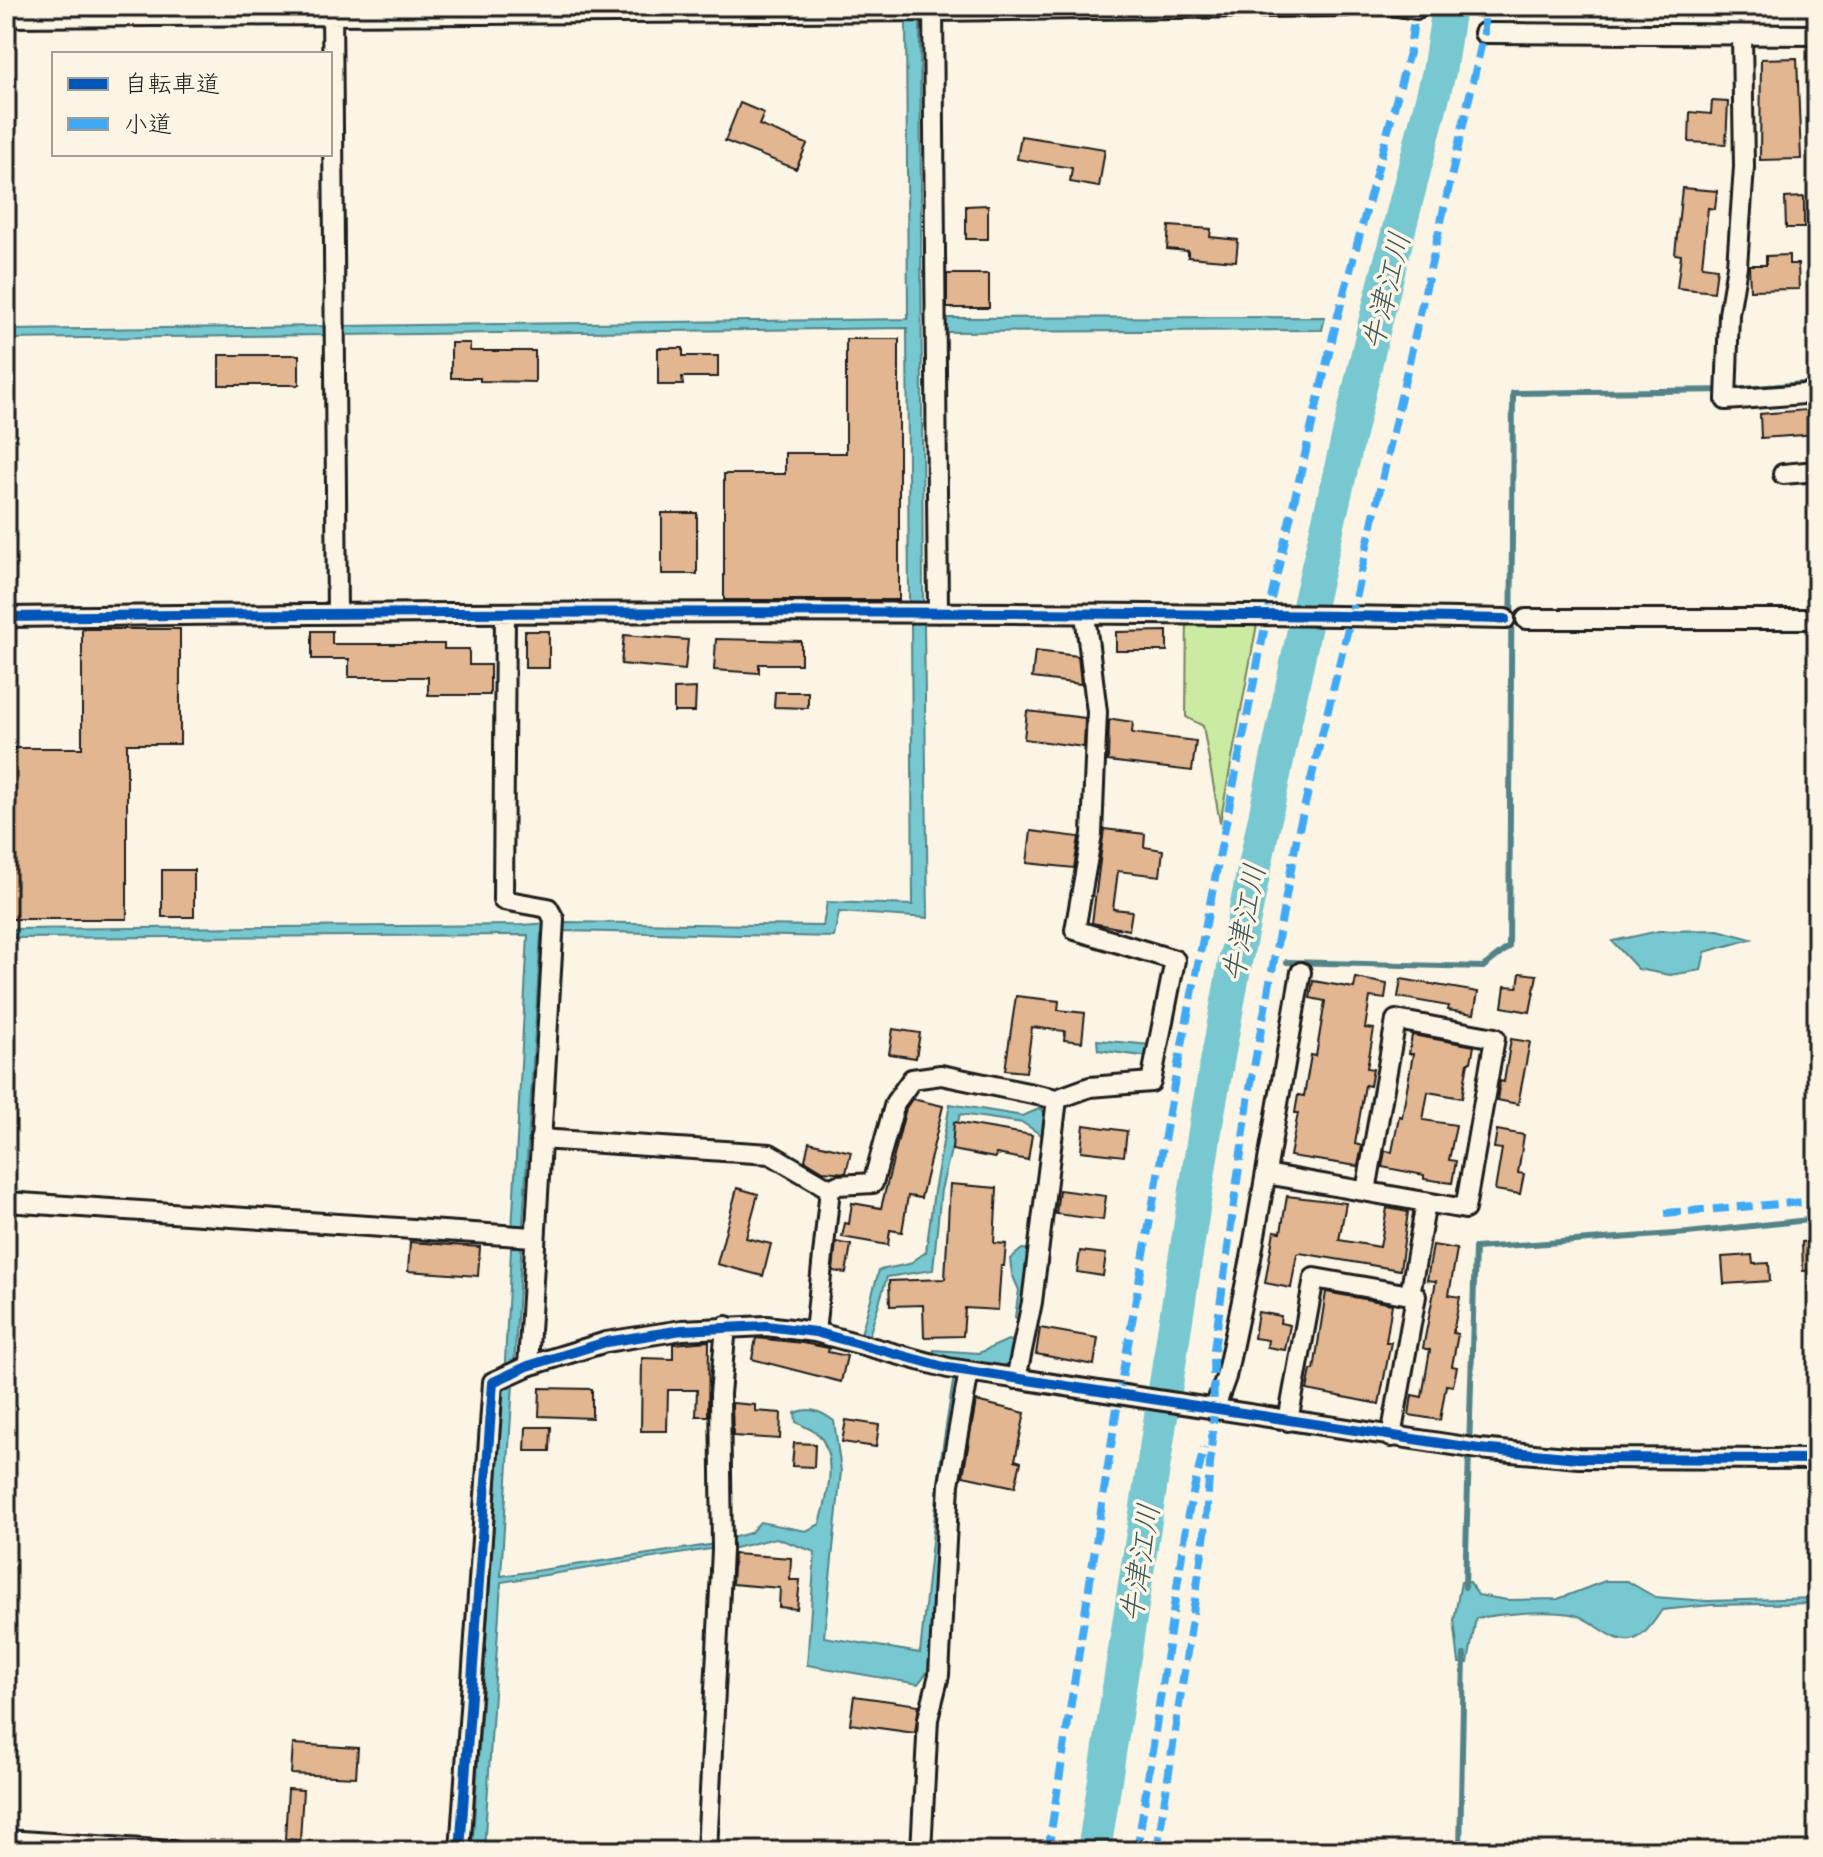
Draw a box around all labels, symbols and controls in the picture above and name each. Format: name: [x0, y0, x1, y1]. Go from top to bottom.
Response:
legend: [52, 52, 332, 156]
text: 自転車道: [124, 70, 220, 101]
text: 小道: [124, 110, 172, 141]
water label: 牛津江川: [1354, 228, 1421, 354]
water label: 牛津江川: [1215, 861, 1276, 986]
water label: 牛津江川: [1113, 1501, 1170, 1626]

